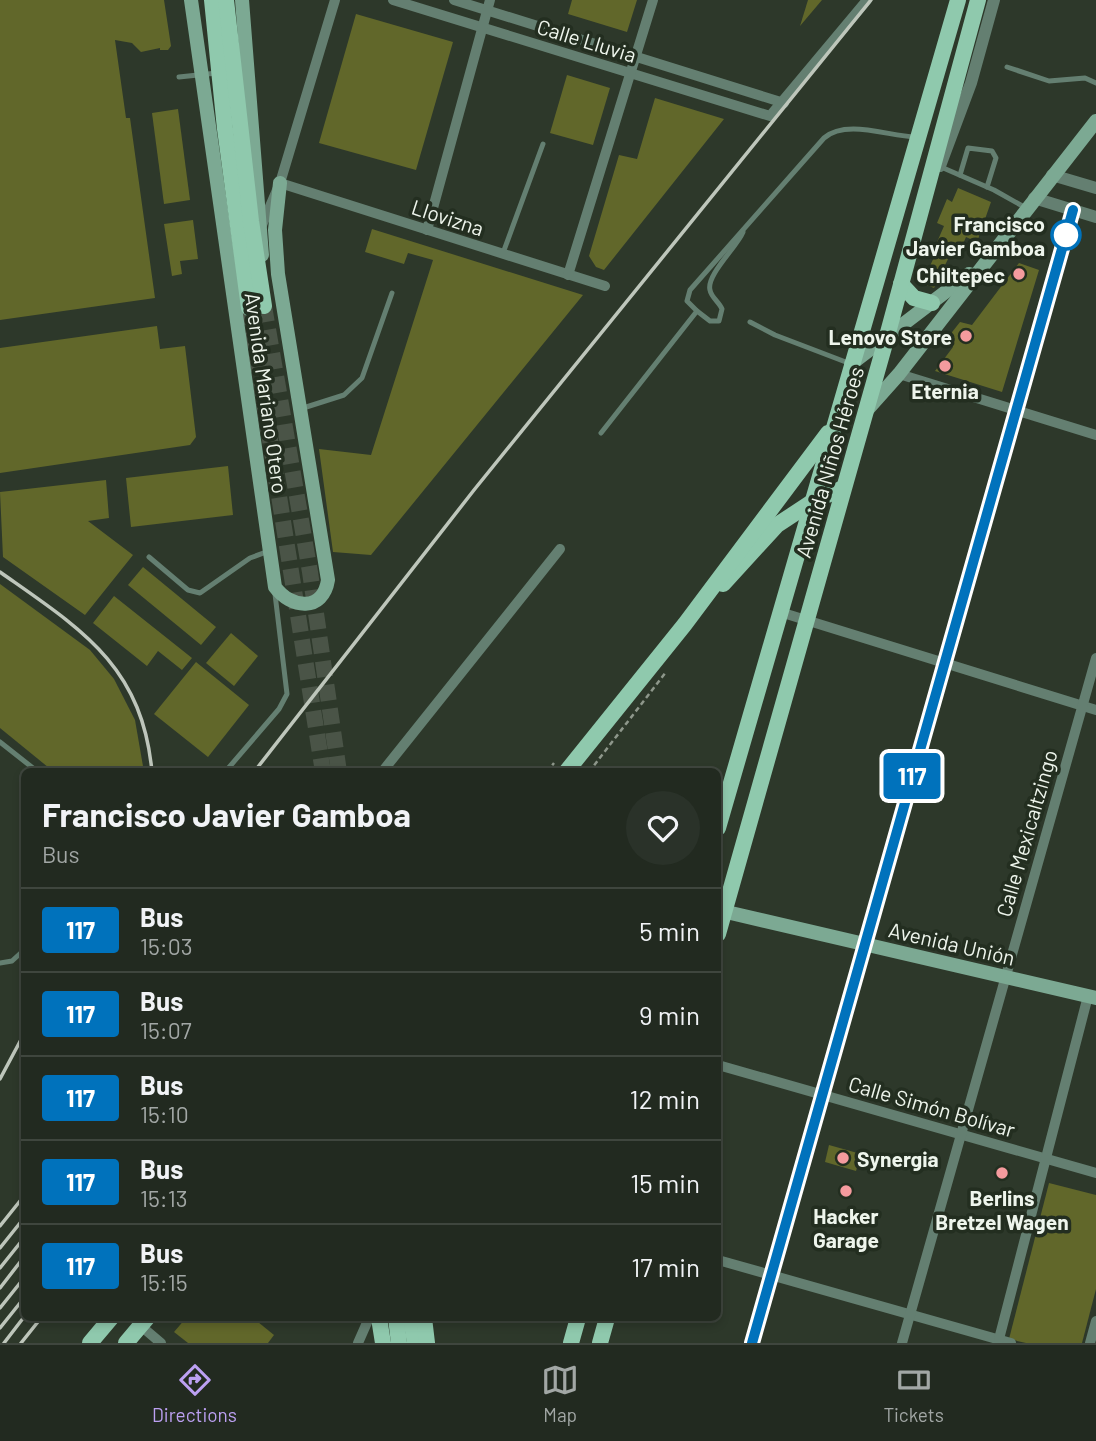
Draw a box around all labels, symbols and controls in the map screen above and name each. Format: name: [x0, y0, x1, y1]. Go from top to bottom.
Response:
street label: Calle Lluvia: [534, 13, 640, 67]
street label: Llovizna: [409, 194, 487, 240]
place label: Francisco Javier Gamboa: [906, 211, 1045, 260]
marker: Francisco Javier Gamboa: [1051, 220, 1081, 250]
place label: Chiltepec: [916, 262, 1005, 287]
marker: Chiltepec: [1011, 266, 1027, 282]
street label: Avenida Mariano Otero: [241, 291, 293, 495]
place label: Lenovo Store: [829, 324, 952, 349]
marker: Lenovo Store: [958, 328, 974, 344]
marker: Eternia: [937, 358, 953, 374]
street label: Avenida Niños Héroes: [790, 364, 868, 560]
place label: Eternia: [911, 378, 979, 403]
street label: Calle Mexicaltzingo: [990, 747, 1062, 919]
line badge: 117: [872, 753, 952, 799]
text: 117: [897, 761, 927, 790]
button: heart: [626, 791, 700, 865]
text: Francisco Javier Gamboa: [42, 794, 411, 834]
text: Bus: [42, 840, 80, 868]
text: Bus: [140, 901, 183, 932]
text: 117: [66, 915, 95, 944]
text: 5 min: [639, 915, 700, 946]
street label: Avenida Unión: [886, 916, 1018, 970]
text: 15:03: [140, 932, 193, 960]
text: Bus: [140, 985, 183, 1016]
text: 117: [66, 999, 95, 1028]
text: 9 min: [639, 999, 700, 1030]
text: 15:07: [140, 1016, 192, 1044]
text: Bus: [140, 1069, 183, 1100]
street label: Calle Simón Bolívar: [846, 1070, 1018, 1142]
text: 117: [66, 1083, 95, 1112]
text: 12 min: [630, 1083, 700, 1114]
text: 15:10: [140, 1100, 189, 1128]
place label: Synergia: [857, 1146, 939, 1171]
marker: Synergia: [835, 1150, 851, 1166]
text: Bus: [140, 1153, 183, 1184]
marker: Berlins Bretzel Wagen: [994, 1165, 1010, 1181]
text: 117: [66, 1167, 95, 1196]
text: 15 min: [630, 1167, 700, 1198]
marker: Hacker Garage: [838, 1183, 854, 1199]
text: 15:13: [140, 1184, 188, 1212]
place label: Berlins Bretzel Wagen: [935, 1185, 1069, 1234]
place label: Hacker Garage: [813, 1203, 879, 1252]
text: Bus: [140, 1237, 183, 1268]
text: 117: [66, 1251, 95, 1280]
text: 17 min: [631, 1251, 700, 1282]
text: 15:15: [140, 1268, 188, 1296]
tab: Directions: [152, 1361, 237, 1426]
tab: Map: [541, 1361, 579, 1426]
tab: Tickets: [883, 1361, 944, 1426]

